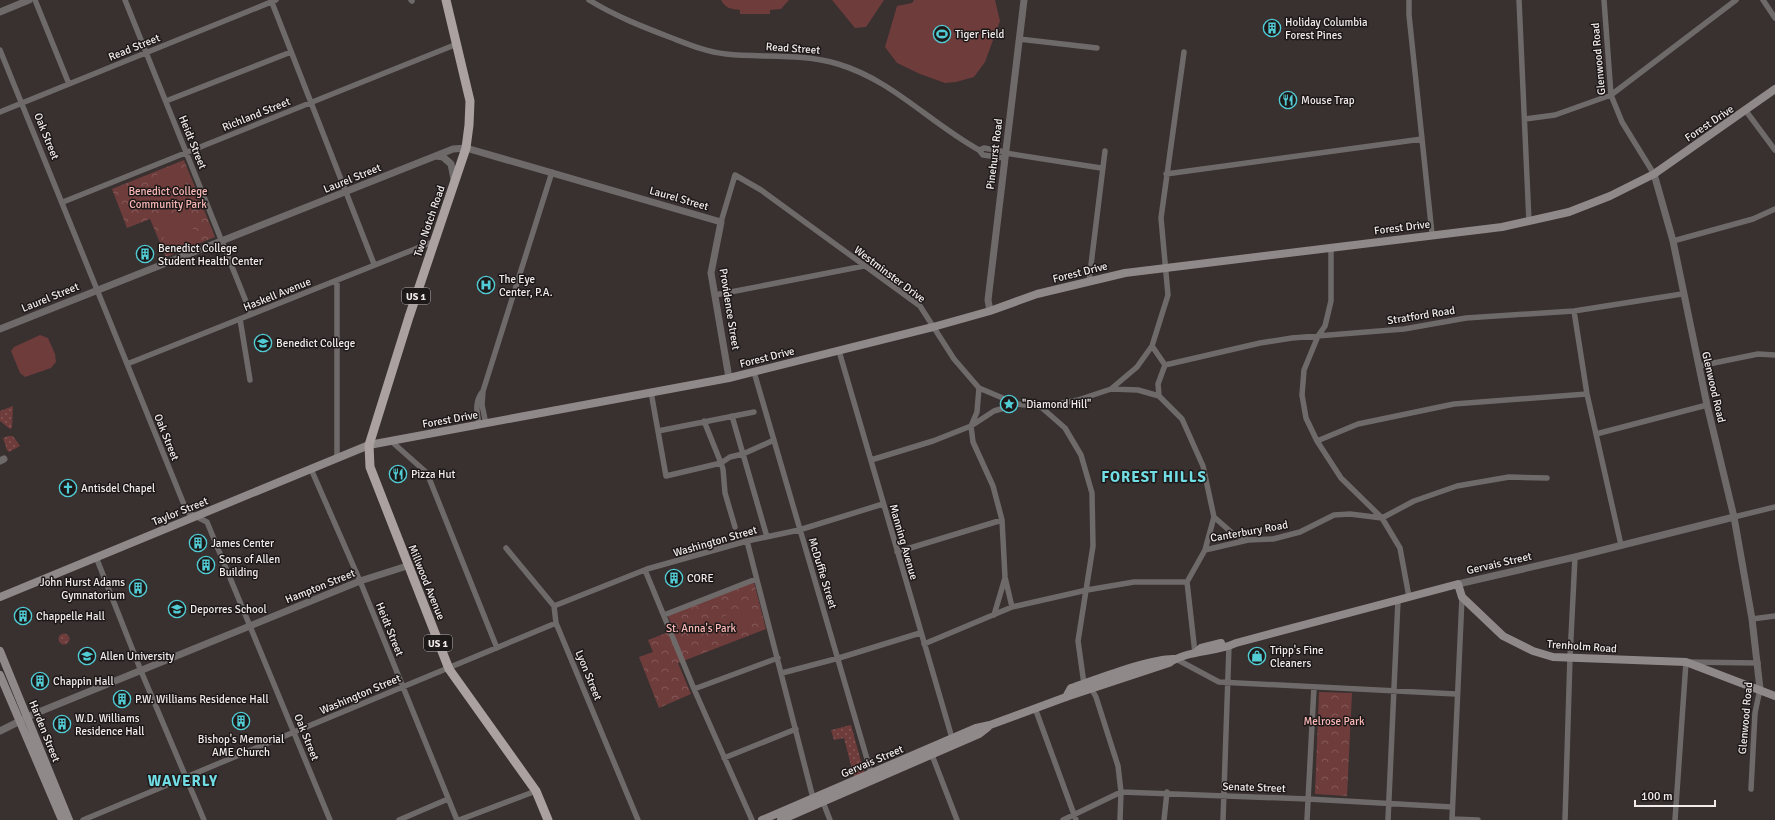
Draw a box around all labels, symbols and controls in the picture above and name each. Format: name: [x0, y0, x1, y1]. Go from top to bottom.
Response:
place label: Holiday Columbia Forest Pines: [1285, 16, 1368, 42]
building icon: Holiday Columbia Forest Pines: [1262, 18, 1282, 38]
street label: Glenwood Road: [1589, 22, 1608, 96]
sports icon: Tiger Field: [932, 24, 952, 44]
place label: Tiger Field: [955, 28, 1005, 41]
street label: Read Street: [107, 31, 162, 64]
street label: Read Street: [765, 40, 821, 57]
restaurant icon: Mouse Trap: [1278, 90, 1298, 110]
place label: Mouse Trap: [1301, 94, 1355, 107]
street label: Richland Street: [220, 95, 292, 134]
street label: Forest Drive: [1682, 102, 1736, 145]
street label: Oak Street: [31, 111, 62, 162]
street label: Heidt Street: [176, 113, 209, 171]
street label: Pinehurst Road: [984, 118, 1005, 190]
street label: Laurel Street: [322, 161, 383, 196]
street label: Two Notch Road: [411, 184, 448, 259]
street label: Laurel Street: [648, 184, 710, 213]
park label: Benedict College Community Park: [128, 185, 208, 211]
street label: Forest Drive: [1373, 218, 1431, 237]
place label: Benedict College Student Health Center: [158, 242, 263, 268]
street label: Westminster Drive: [851, 243, 928, 305]
building icon: Benedict College Student Health Center: [135, 244, 155, 264]
street label: Forest Drive: [1051, 259, 1109, 286]
street label: Providence Street: [717, 267, 742, 351]
place label: The Eye Center, P.A.: [499, 273, 553, 299]
street label: Haskell Avenue: [241, 275, 313, 314]
hospital icon: The Eye Center, P.A.: [476, 275, 496, 295]
street label: Laurel Street: [20, 280, 81, 315]
road number: US 1: [402, 288, 430, 304]
street label: Stratford Road: [1386, 304, 1456, 327]
school or university icon: Benedict College: [253, 333, 273, 353]
place label: Benedict College: [276, 337, 355, 350]
street label: Forest Drive: [738, 344, 796, 371]
street label: Glenwood Road: [1699, 350, 1728, 424]
place icon: "Diamond Hill": [999, 394, 1019, 414]
place label: "Diamond Hill": [1022, 398, 1091, 411]
street label: Forest Drive: [421, 408, 479, 431]
street label: Oak Street: [151, 412, 182, 463]
restaurant icon: Pizza Hut: [388, 464, 408, 484]
place label: Pizza Hut: [411, 468, 455, 481]
district label: FOREST HILLS: [1101, 468, 1207, 486]
church icon: Antisdel Chapel: [58, 478, 78, 498]
place label: Antisdel Chapel: [81, 482, 155, 495]
street label: Taylor Street: [150, 494, 210, 529]
street label: Manning Avenue: [887, 503, 921, 581]
street label: Canterbury Road: [1209, 518, 1289, 545]
street label: Washington Street: [672, 523, 759, 560]
building icon: James Center: [188, 533, 208, 553]
street label: McDuffie Street: [806, 536, 840, 610]
place label: James Center: [211, 537, 274, 550]
street label: Millwood Avenue: [406, 543, 448, 622]
street label: Gervais Street: [1465, 550, 1533, 577]
place label: Sons of Allen Building: [219, 553, 280, 579]
building icon: Sons of Allen Building: [196, 555, 216, 575]
street label: Hampton Street: [283, 566, 357, 606]
building icon: CORE: [664, 568, 684, 588]
place label: CORE: [687, 572, 714, 585]
place label: John Hurst Adams Gymnatorium: [40, 576, 125, 602]
building icon: John Hurst Adams Gymnatorium: [128, 578, 148, 598]
school or university icon: Deporres School: [167, 599, 187, 619]
street label: Heidt Street: [373, 600, 406, 658]
place label: Deporres School: [190, 603, 267, 616]
building icon: Chappelle Hall: [13, 606, 33, 626]
place label: Chappelle Hall: [36, 610, 105, 623]
park label: St. Anna's Park: [666, 622, 737, 635]
road number: US 1: [424, 635, 452, 651]
street label: Trenholm Road: [1547, 638, 1617, 655]
place label: Tripp's Fine Cleaners: [1270, 644, 1323, 670]
school or university icon: Allen University: [77, 646, 97, 666]
shop icon: Tripp's Fine Cleaners: [1247, 646, 1267, 666]
street label: Lyon Street: [573, 648, 605, 702]
place label: Allen University: [100, 650, 175, 663]
building icon: Chappin Hall: [30, 671, 50, 691]
street label: Washington Street: [318, 671, 403, 717]
place label: Chappin Hall: [53, 675, 114, 688]
street label: Glenwood Road: [1736, 681, 1755, 755]
building icon: P.W. Williams Residence Hall: [112, 689, 132, 709]
place label: P.W. Williams Residence Hall: [135, 693, 269, 706]
street label: Harden Street: [26, 698, 63, 764]
building icon: Bishop's Memorial AME Church: [231, 711, 251, 731]
place label: W.D. Williams Residence Hall: [75, 712, 145, 738]
street label: Oak Street: [291, 712, 322, 763]
building icon: W.D. Williams Residence Hall: [52, 714, 72, 734]
park label: Melrose Park: [1303, 715, 1365, 728]
place label: Bishop's Memorial AME Church: [198, 733, 284, 759]
street label: Gervais Street: [839, 742, 905, 780]
district label: WAVERLY: [148, 772, 218, 790]
street label: Senate Street: [1222, 780, 1286, 795]
scale bar: [1635, 782, 1715, 808]
text: 100 m: [1641, 789, 1673, 804]

